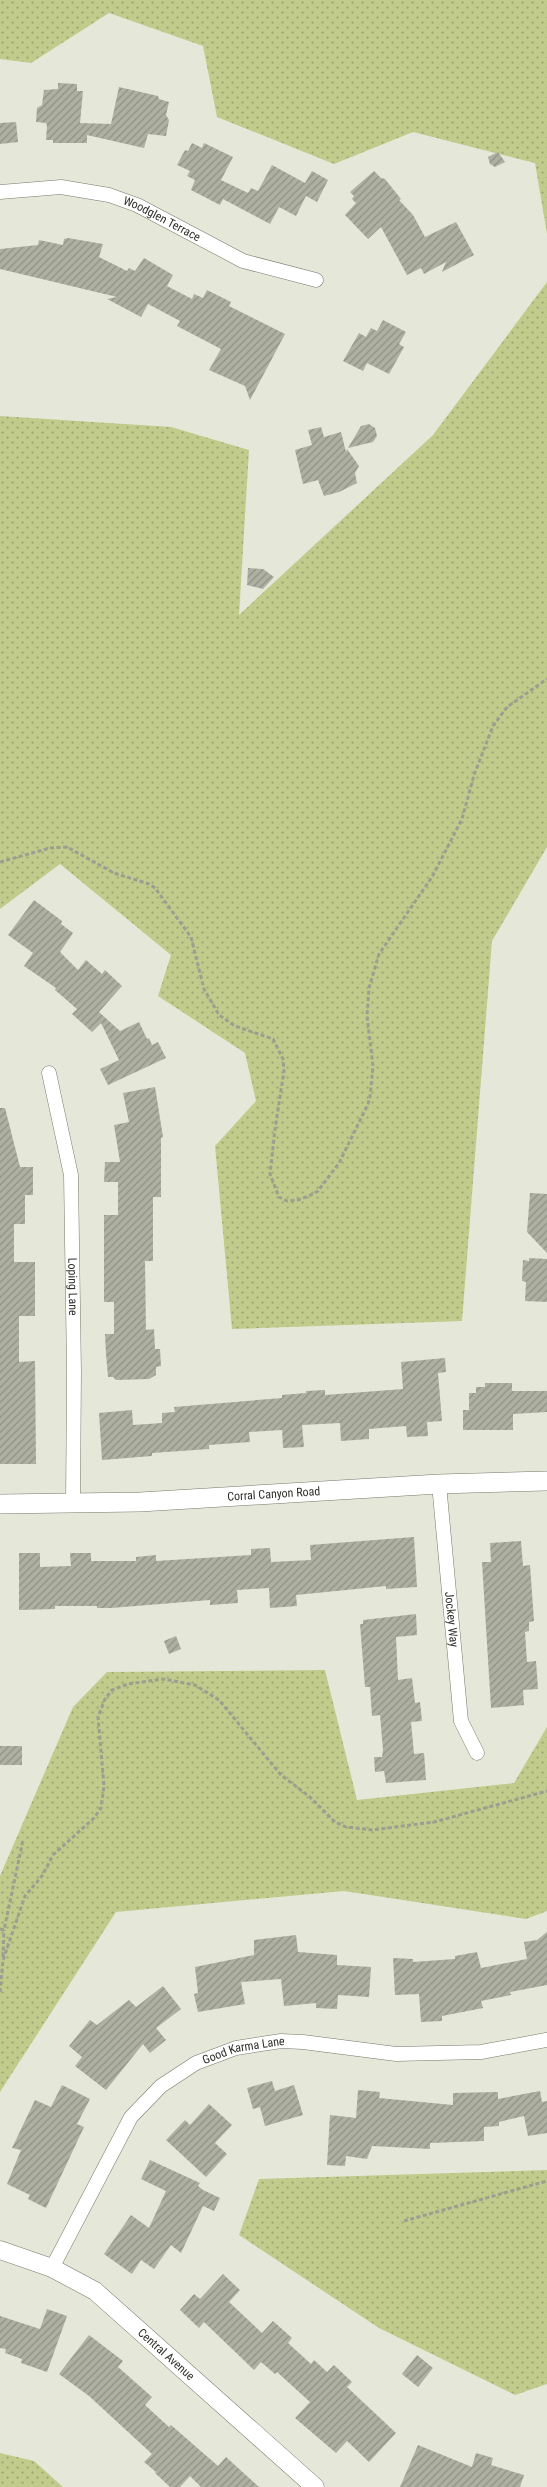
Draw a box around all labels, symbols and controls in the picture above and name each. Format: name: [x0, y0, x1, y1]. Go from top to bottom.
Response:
street label: Woodglen Terrace: [121, 194, 203, 244]
street label: Loping Lane: [65, 1258, 80, 1316]
street label: Corral Canyon Road: [227, 1484, 321, 1504]
street label: Jockey Way: [442, 1591, 461, 1648]
street label: Good Karma Lane: [200, 2034, 285, 2067]
street label: Central Avenue: [135, 2325, 198, 2383]

